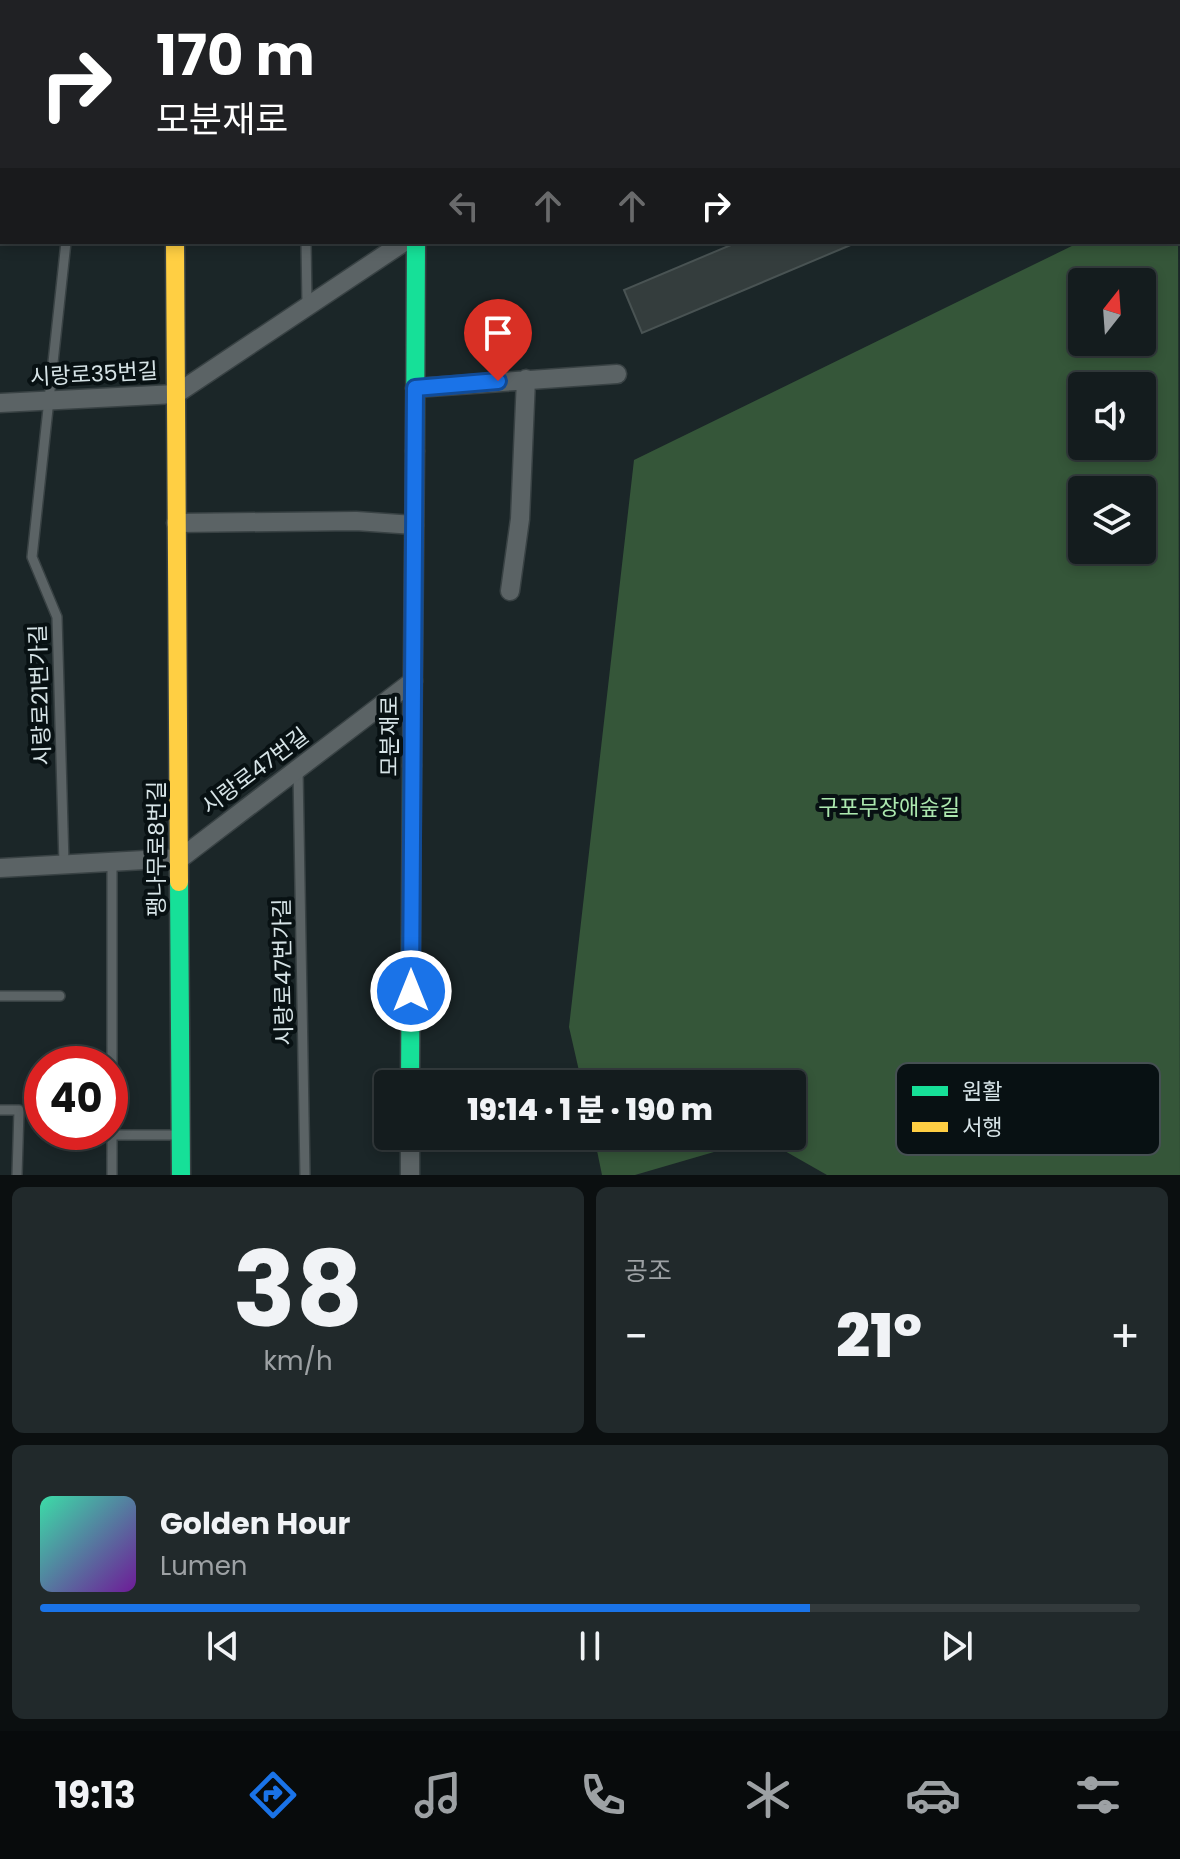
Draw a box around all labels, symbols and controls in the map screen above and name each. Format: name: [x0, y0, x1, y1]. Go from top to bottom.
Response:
text: 170 m: [156, 16, 315, 95]
icon: right: [24, 32, 128, 136]
text: 모분재로: [156, 94, 288, 145]
icon: left: [442, 184, 486, 228]
icon: ahead: [526, 184, 570, 228]
icon: ahead: [610, 184, 654, 228]
icon: right: [694, 184, 738, 228]
north arrow: [1068, 268, 1156, 356]
map controls: [1068, 268, 1156, 564]
pin: [464, 299, 532, 381]
icon: arrive: [476, 311, 520, 355]
street label: 시랑로35번길: [29, 355, 159, 393]
button: sound: [1068, 372, 1156, 460]
button: layers: [1068, 476, 1156, 564]
street label: 시랑로21번가길: [22, 624, 58, 766]
street label: 모분재로: [374, 696, 405, 776]
street label: 시랑로47번길: [195, 720, 315, 822]
street label: 팽나무로8번길: [141, 781, 172, 917]
park label: 구포무장애숲길: [818, 792, 960, 823]
street label: 시랑로47번가길: [266, 898, 300, 1046]
position arrow: [369, 949, 453, 1033]
speed limit sign: 40: [24, 1046, 128, 1150]
legend: [896, 1063, 1160, 1155]
text: 원활: [962, 1076, 1002, 1107]
text: 19:14 · 1 분 · 190 m: [467, 1088, 713, 1131]
text: 서행: [962, 1112, 1002, 1143]
text: 38: [233, 1217, 363, 1362]
text: 공조: [624, 1253, 672, 1289]
text: 21°: [836, 1294, 922, 1378]
text: −: [624, 1306, 648, 1367]
text: +: [1110, 1306, 1140, 1367]
text: km/h: [263, 1343, 333, 1379]
text: Golden Hour: [160, 1502, 350, 1545]
text: Lumen: [160, 1548, 247, 1584]
icon: previous: [201, 1624, 245, 1668]
icon: pause: [568, 1624, 612, 1668]
icon: next: [935, 1624, 979, 1668]
icon: directions: [245, 1767, 301, 1823]
icon: music: [410, 1767, 466, 1823]
icon: phone: [575, 1767, 631, 1823]
icon: climate: [740, 1767, 796, 1823]
icon: car: [905, 1767, 961, 1823]
icon: filters: [1070, 1767, 1126, 1823]
text: 19:13: [54, 1770, 136, 1821]

